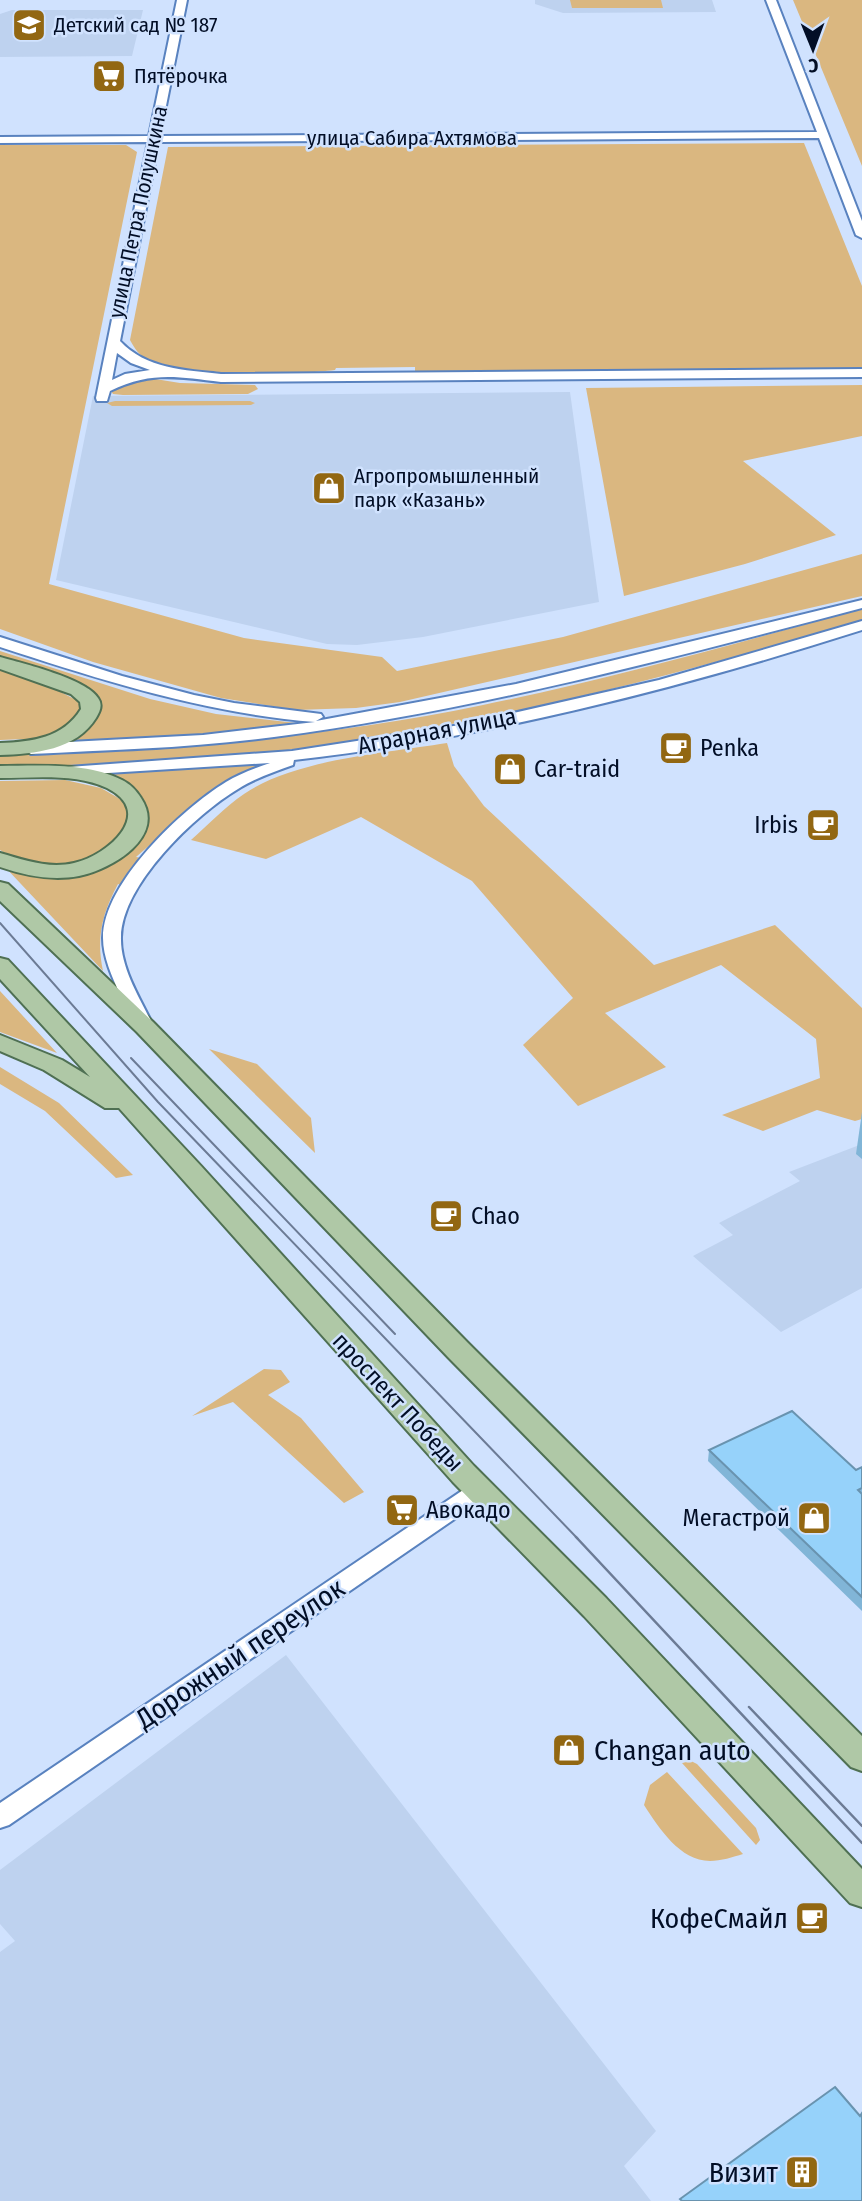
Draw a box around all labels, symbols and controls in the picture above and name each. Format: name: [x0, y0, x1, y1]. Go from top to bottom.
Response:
school or university icon: Детский сад № 187: [10, 6, 48, 44]
place label: Детский сад № 187: [53, 12, 217, 38]
north arrow: [778, 14, 848, 84]
text: С: [808, 54, 818, 77]
supermarket icon: Пятёрочка: [90, 57, 128, 95]
place label: Пятёрочка: [134, 63, 228, 89]
street label: улица Петра Полушкина: [103, 104, 173, 320]
street label: улица Сабира Ахтямова: [307, 125, 517, 151]
place label: Агропромышленный парк «Казань»: [354, 463, 539, 513]
shop icon: Агропромышленный парк «Казань»: [310, 469, 348, 507]
street label: Аграрная улица: [355, 702, 519, 760]
cafe icon: Penka: [657, 729, 695, 767]
place label: Penka: [700, 734, 759, 762]
shop icon: Car-traid: [491, 750, 529, 788]
place label: Car-traid: [534, 755, 620, 783]
cafe icon: Irbis: [804, 806, 842, 844]
place label: Irbis: [754, 811, 798, 839]
cafe icon: Chao: [427, 1197, 465, 1235]
place label: Chao: [471, 1202, 520, 1230]
street label: проспект Победы: [327, 1327, 469, 1477]
supermarket icon: Авокадо: [383, 1491, 421, 1529]
place label: Авокадо: [426, 1496, 511, 1524]
shop icon: Мегастрой: [795, 1499, 833, 1537]
place label: Мегастрой: [683, 1504, 790, 1532]
street label: Дорожный переулок: [129, 1571, 351, 1736]
shop icon: Changan auto: [550, 1731, 588, 1769]
place label: Changan auto: [594, 1734, 751, 1767]
cafe icon: КофеСмайл: [793, 1899, 831, 1937]
place label: КофеСмайл: [650, 1902, 788, 1935]
building icon: Визит: [783, 2153, 821, 2191]
place label: Визит: [709, 2156, 779, 2189]

